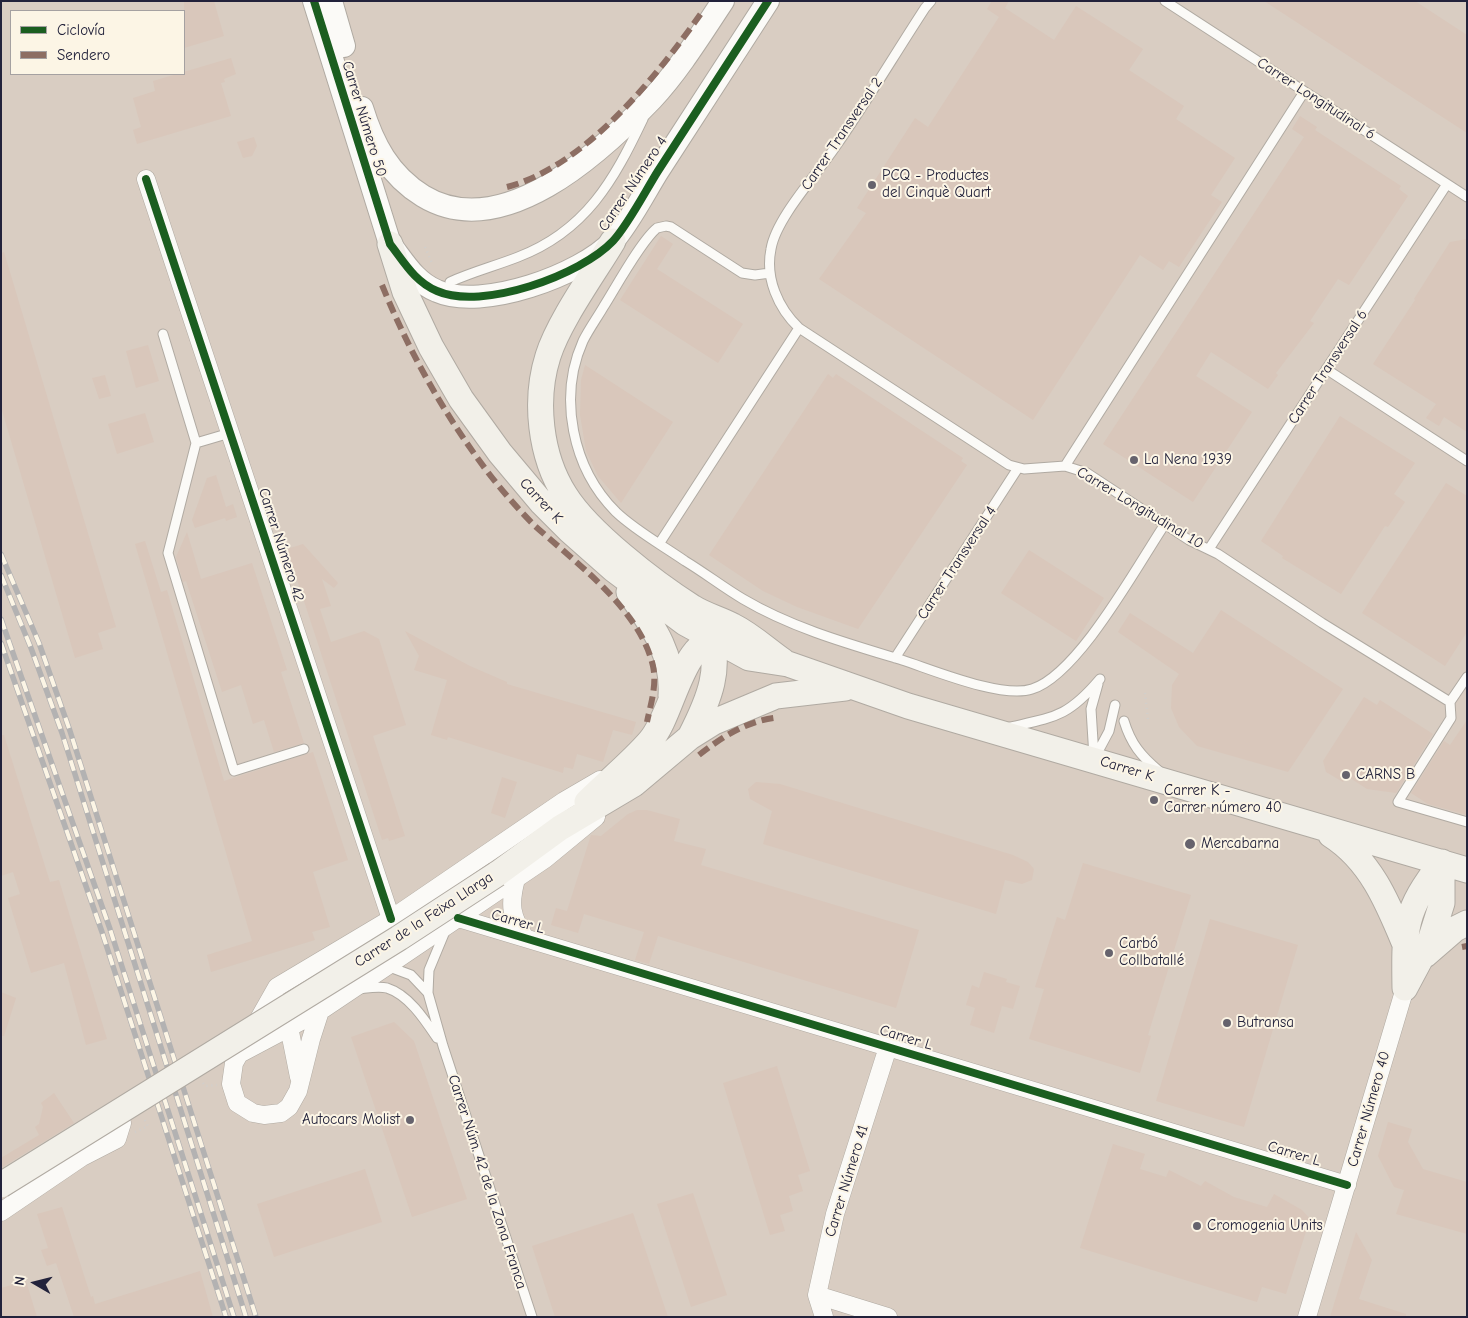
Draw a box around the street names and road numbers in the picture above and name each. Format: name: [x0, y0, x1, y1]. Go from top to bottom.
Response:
street label: Carrer Longitudinal 6: [1253, 54, 1379, 144]
street label: Carrer Número 50: [338, 59, 390, 179]
street label: Carrer Transversal 2: [798, 74, 886, 194]
street label: Carrer Número 4: [595, 133, 671, 235]
street label: Carrer Transversal 6: [1284, 306, 1372, 428]
street label: Carrer Longitudinal 10: [1073, 463, 1207, 553]
street label: Carrer K: [516, 475, 566, 527]
street label: Carrer Número 42: [254, 486, 308, 604]
street label: Carrer Transversal 4: [914, 503, 1000, 623]
street label: Carrer K: [1098, 752, 1156, 786]
street label: Carrer de la Feixa Llarga: [351, 868, 497, 972]
street label: Carrer L: [489, 906, 547, 938]
street label: Carrer L: [877, 1021, 935, 1055]
street label: Carrer Número 40: [1344, 1049, 1394, 1169]
street label: Carrer Núm. 42 de la Zona Franca: [444, 1073, 530, 1291]
street label: Carrer Número 41: [821, 1123, 873, 1239]
street label: Carrer L: [1265, 1137, 1323, 1171]

